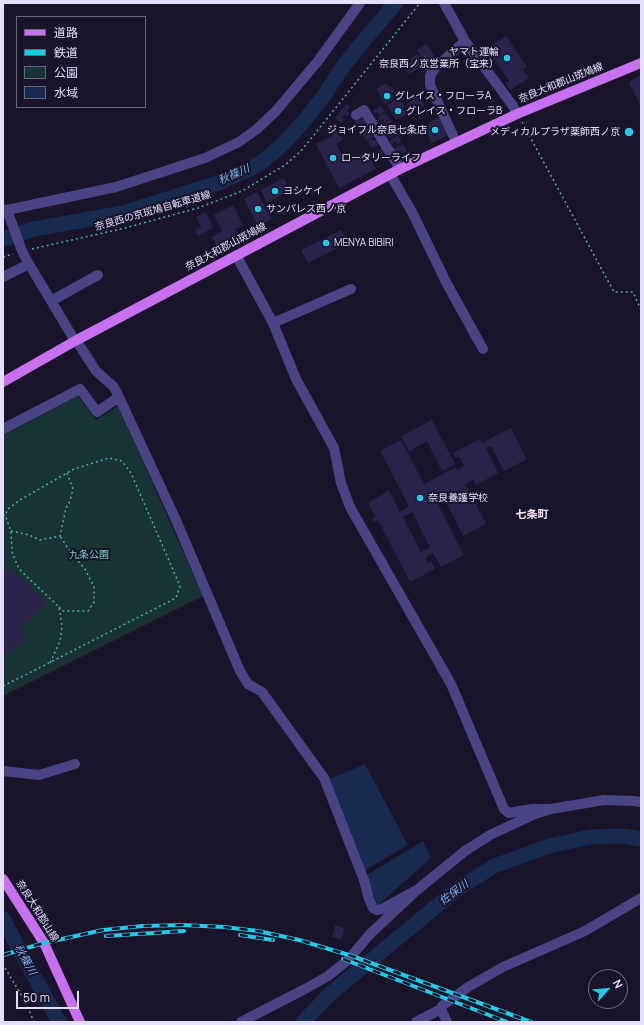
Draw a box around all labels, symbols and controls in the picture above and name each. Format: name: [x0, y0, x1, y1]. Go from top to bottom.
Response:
legend: [16, 16, 146, 108]
text: 道路: [54, 24, 78, 41]
text: 鉄道: [54, 44, 78, 61]
place label: ヤマト運輸 奈良西ノ京営業所（宝来）: [379, 46, 499, 70]
marker: ヤマト運輸 奈良西ノ京営業所（宝来）: [502, 53, 512, 63]
street label: 奈良大和郡山斑鳩線: [517, 61, 605, 105]
text: 公園: [54, 64, 78, 81]
text: 水域: [54, 84, 78, 101]
place label: グレイス・フローラA: [395, 90, 491, 102]
marker: グレイス・フローラA: [382, 91, 392, 101]
place label: グレイス・フローラB: [406, 105, 502, 117]
marker: グレイス・フローラB: [393, 106, 403, 116]
place label: ジョイフル奈良七条店: [327, 124, 427, 136]
marker: ジョイフル奈良七条店: [430, 125, 440, 135]
place label: メディカルプラザ薬師西ノ京: [490, 126, 620, 138]
marker: メディカルプラザ薬師西ノ京: [623, 126, 635, 138]
place label: ロータリーライフ: [341, 152, 421, 164]
marker: ロータリーライフ: [328, 153, 338, 163]
water label: 秋篠川: [216, 162, 252, 188]
place label: ヨシケイ: [283, 185, 323, 197]
marker: ヨシケイ: [270, 186, 280, 196]
street label: 奈良西の京斑鳩自転車道線: [94, 189, 212, 233]
place label: サンパレス西ノ京: [266, 203, 346, 215]
marker: サンパレス西ノ京: [253, 204, 263, 214]
street label: 奈良大和郡山斑鳩線: [183, 221, 269, 273]
place label: MENYA BIBIRI: [334, 237, 394, 249]
marker: MENYA BIBIRI: [321, 238, 331, 248]
place label: 奈良養護学校: [428, 492, 488, 504]
marker: 奈良養護学校: [415, 493, 425, 503]
district label: 七条町: [516, 508, 548, 522]
park label: 九条公園: [69, 549, 109, 561]
street label: 奈良大和郡山線: [13, 878, 61, 944]
water label: 佐保川: [437, 878, 471, 908]
water label: 秋篠川: [11, 942, 39, 978]
north arrow: [588, 969, 628, 1009]
text: N: [610, 977, 627, 991]
scale bar: [18, 983, 81, 1009]
text: 50 m: [23, 989, 50, 1006]

